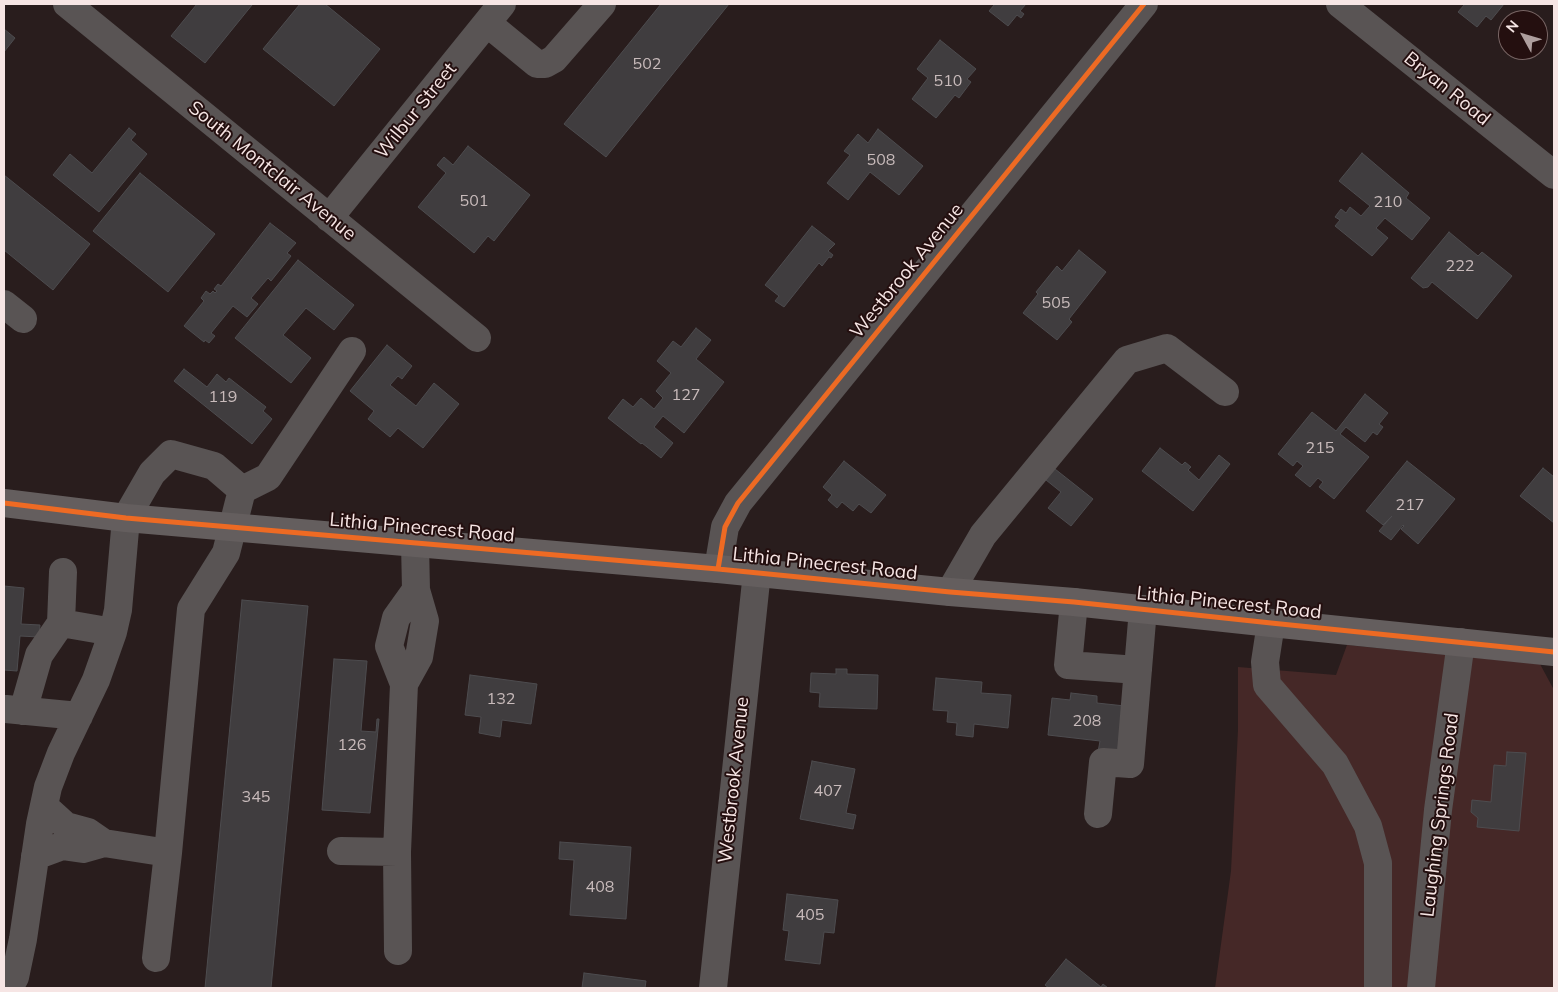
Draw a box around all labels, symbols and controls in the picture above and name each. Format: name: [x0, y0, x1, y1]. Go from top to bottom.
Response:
north arrow: [1498, 10, 1548, 60]
text: N: [1502, 16, 1522, 36]
street label: Bryan Road: [1399, 47, 1495, 131]
house number: 502: [633, 54, 661, 74]
street label: Wilbur Street: [370, 58, 462, 164]
house number: 510: [934, 71, 962, 91]
street label: South Montclair Avenue: [184, 96, 360, 246]
house number: 508: [867, 150, 895, 170]
house number: 501: [460, 191, 488, 211]
house number: 210: [1374, 192, 1402, 212]
street label: Westbrook Avenue: [846, 199, 968, 343]
house number: 222: [1446, 256, 1474, 276]
house number: 505: [1042, 293, 1070, 313]
house number: 127: [672, 385, 700, 405]
house number: 119: [209, 387, 237, 407]
house number: 215: [1306, 438, 1334, 458]
house number: 217: [1396, 495, 1424, 515]
street label: Lithia Pinecrest Road: [328, 509, 516, 547]
street label: Lithia Pinecrest Road: [731, 543, 919, 585]
street label: Lithia Pinecrest Road: [1135, 582, 1323, 624]
house number: 132: [487, 689, 515, 709]
street label: Westbrook Avenue: [714, 696, 754, 864]
house number: 208: [1073, 711, 1101, 731]
street label: Laughing Springs Road: [1416, 712, 1464, 918]
house number: 126: [338, 735, 366, 755]
house number: 407: [814, 781, 842, 801]
house number: 345: [242, 787, 270, 807]
house number: 408: [586, 877, 614, 897]
house number: 405: [796, 905, 824, 925]

